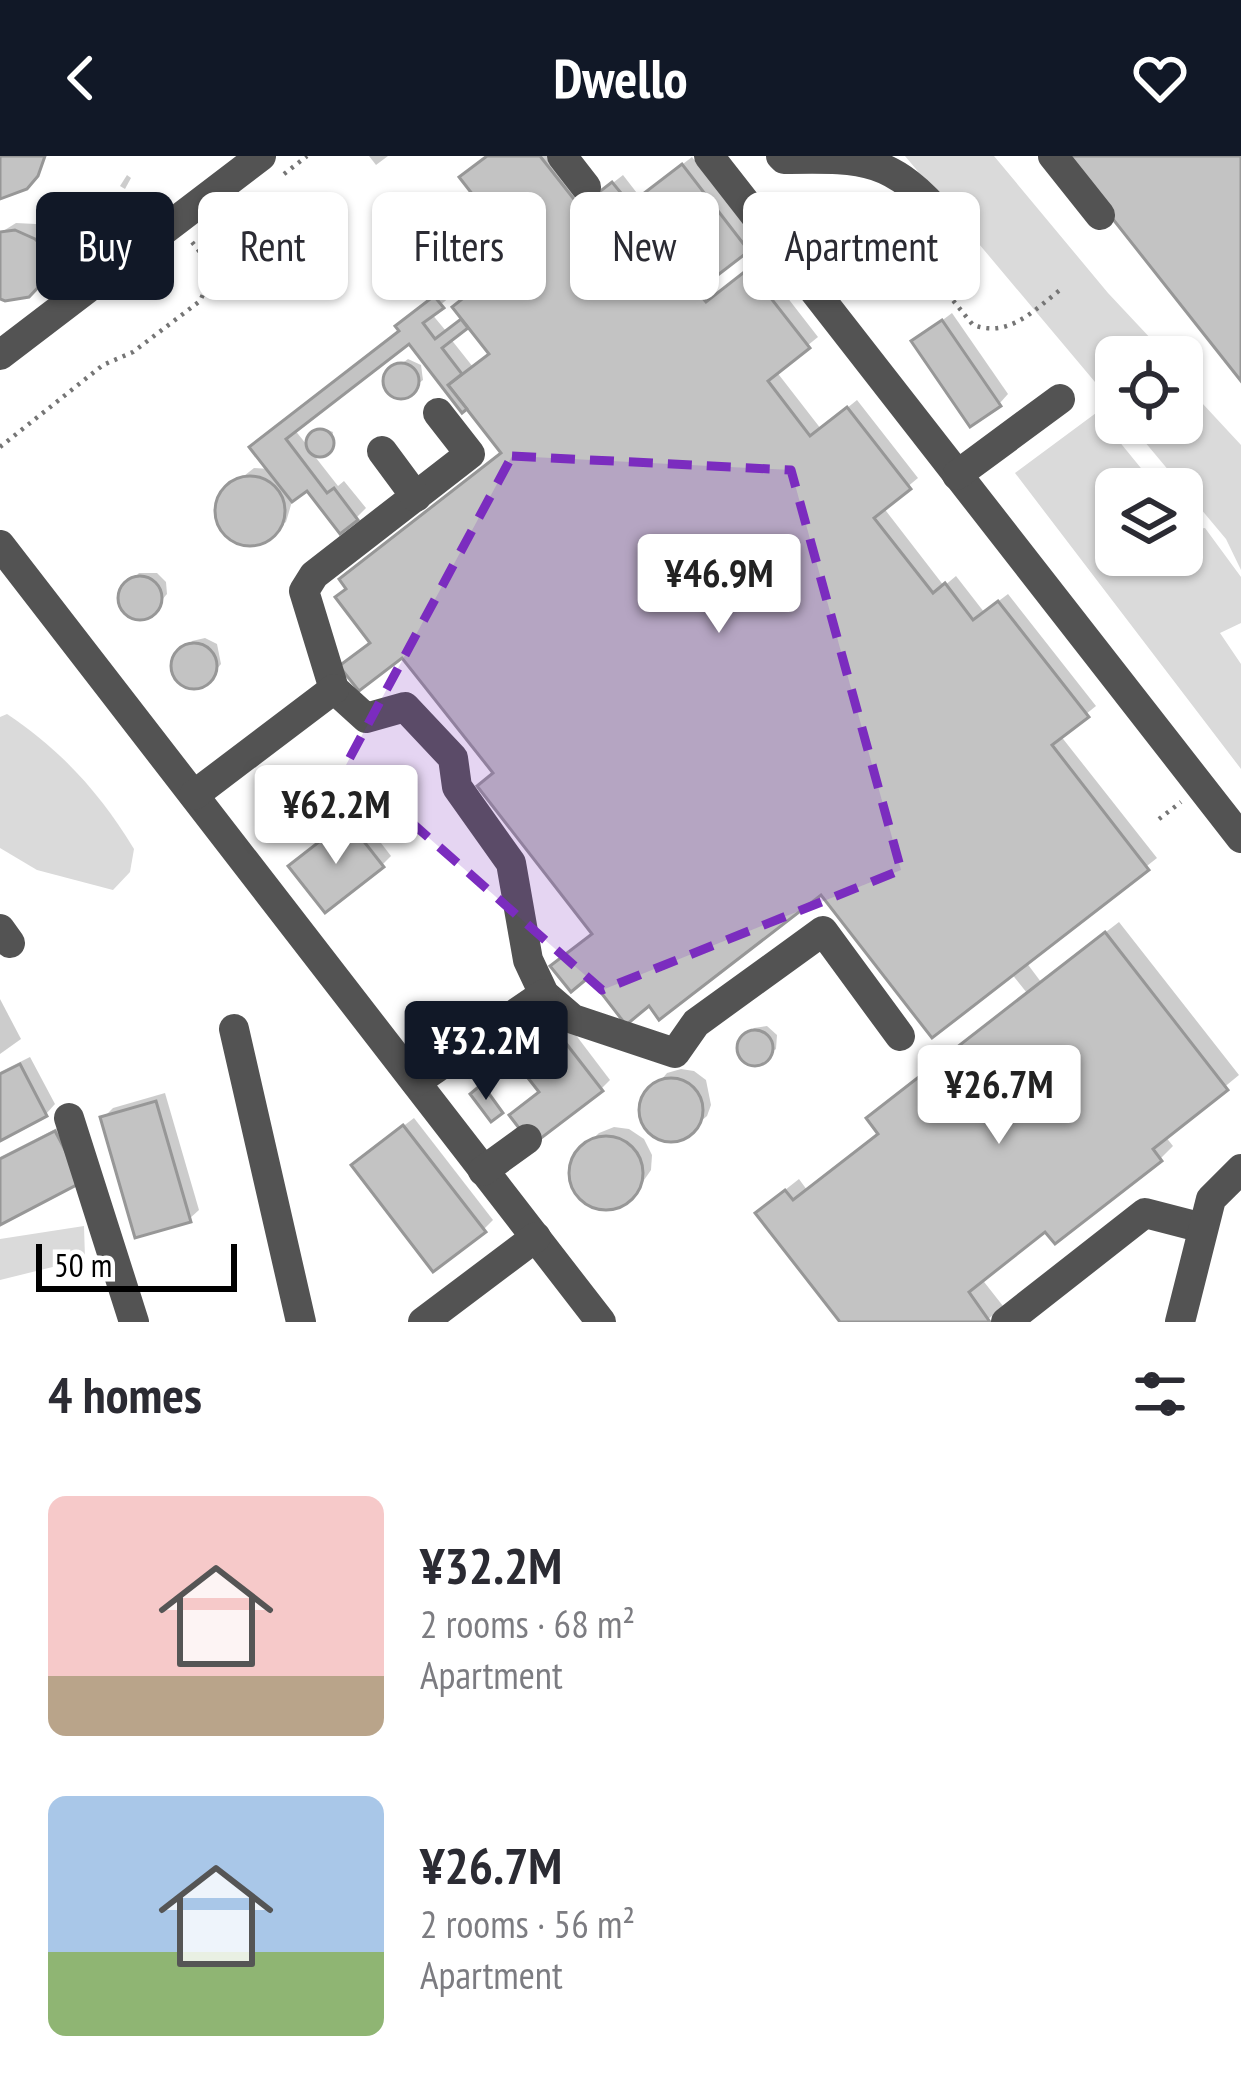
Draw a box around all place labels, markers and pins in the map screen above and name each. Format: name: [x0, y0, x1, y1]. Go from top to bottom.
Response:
pin: ¥46.9M: [621, 534, 817, 636]
pin: ¥62.2M: [238, 765, 434, 867]
pin: ¥32.2M: [388, 1001, 584, 1103]
pin: ¥26.7M: [901, 1045, 1097, 1147]

